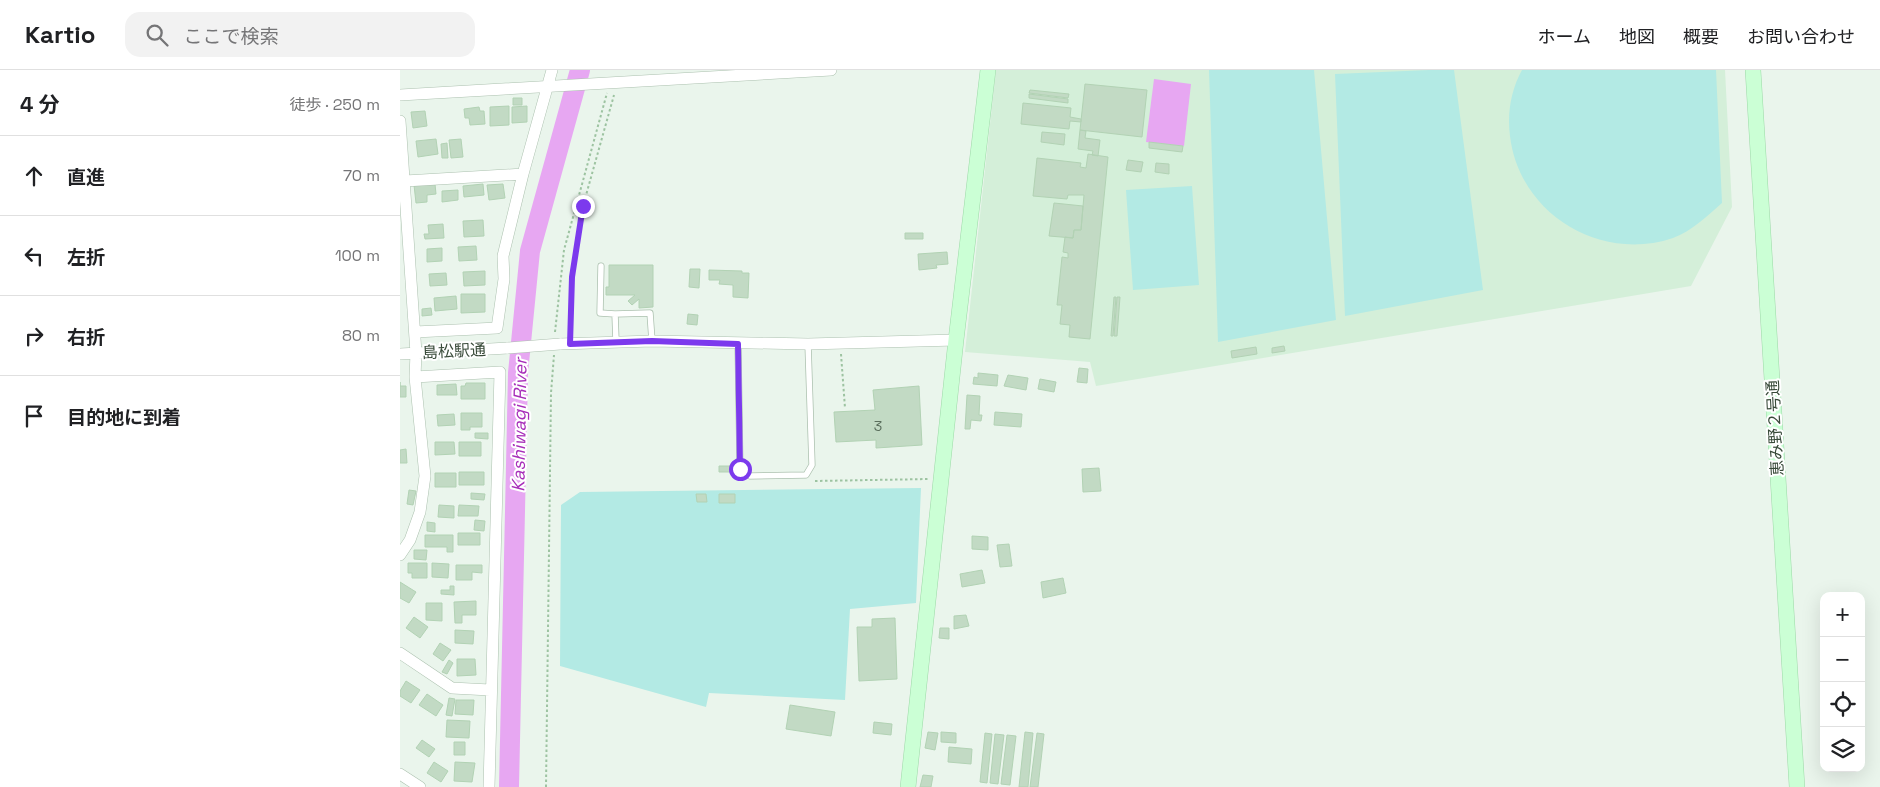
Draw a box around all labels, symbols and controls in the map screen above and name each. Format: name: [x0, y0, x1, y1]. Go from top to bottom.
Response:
search box: [125, 12, 475, 57]
text: Kartio: [25, 19, 95, 50]
icon: search: [143, 21, 171, 49]
text: ここで検索: [183, 24, 278, 49]
text: ホーム: [1538, 25, 1591, 48]
text: 地図: [1619, 25, 1655, 48]
text: 概要: [1683, 25, 1719, 48]
text: お問い合わせ: [1747, 25, 1855, 48]
text: 4 分: [20, 91, 60, 118]
text: 徒歩 · 250 m: [289, 94, 380, 115]
icon: ahead: [20, 162, 48, 190]
text: 直進: [67, 165, 105, 190]
text: 70 m: [343, 165, 380, 186]
route end: [572, 195, 595, 218]
icon: left: [20, 242, 48, 270]
text: 左折: [67, 245, 105, 270]
text: 100 m: [335, 245, 380, 266]
icon: right: [20, 322, 48, 350]
text: 右折: [67, 325, 105, 350]
text: 80 m: [342, 325, 380, 346]
street label: 島松駅通: [421, 339, 487, 363]
water label: Kashiwagi River: [506, 356, 532, 492]
street label: 恵み野２号通: [1762, 380, 1788, 476]
icon: arrive: [20, 402, 48, 430]
text: 目的地に到着: [67, 405, 181, 430]
house number: 3: [874, 417, 882, 435]
route start: [729, 458, 752, 481]
map controls: [1820, 592, 1865, 772]
button: +: [1820, 592, 1865, 637]
button: −: [1820, 637, 1865, 682]
button: locate: [1820, 682, 1865, 727]
button: layers: [1820, 727, 1865, 772]

